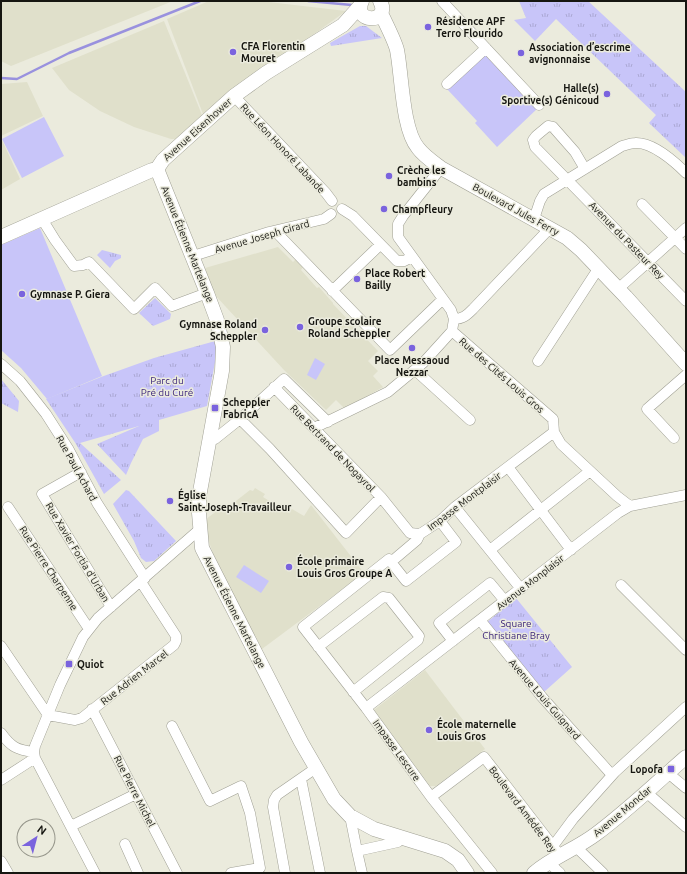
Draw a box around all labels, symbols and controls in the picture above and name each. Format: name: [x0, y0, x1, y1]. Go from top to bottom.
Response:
place label: Résidence APF Terro Flourido: [436, 16, 505, 39]
marker: Résidence APF Terro Flourido: [423, 22, 433, 32]
place label: CFA Florentin Mouret: [241, 41, 305, 64]
place label: Association d’escrime avignonnaise: [529, 42, 631, 65]
marker: CFA Florentin Mouret: [228, 47, 238, 57]
marker: Association d’escrime avignonnaise: [516, 48, 526, 58]
place label: Halle(s) Sportive(s) Génicoud: [502, 83, 599, 107]
marker: Halle(s) Sportive(s) Génicoud: [602, 89, 612, 99]
street label: Avenue Eisenhower: [161, 96, 234, 163]
street label: Rue Léon Honoré Labande: [238, 101, 327, 195]
place label: Crèche les bambins: [397, 165, 446, 188]
marker: Crèche les bambins: [384, 171, 394, 181]
street label: Boulevard Jules Ferry: [471, 181, 561, 238]
street label: Avenue Étienne Martelange: [159, 184, 217, 304]
street label: Avenue du Pasteur Rey: [587, 199, 666, 281]
place label: Champfleury: [392, 203, 453, 215]
marker: Champfleury: [379, 204, 389, 214]
street label: Avenue Joseph Girard: [213, 218, 311, 255]
place label: Place Robert Bailly: [365, 268, 426, 291]
marker: Place Robert Bailly: [352, 274, 362, 284]
marker: Gymnase P. Giera: [17, 289, 27, 299]
place label: Gymnase P. Giera: [30, 289, 110, 300]
place label: Groupe scolaire Roland Scheppler: [308, 316, 391, 339]
place label: Gymnase Roland Scheppler: [179, 319, 258, 342]
marker: Groupe scolaire Roland Scheppler: [295, 322, 305, 332]
marker: Gymnase Roland Scheppler: [260, 325, 270, 335]
street label: Rue des Cités Louis Gros: [457, 336, 546, 415]
marker: Place Messaoud Nezzar: [407, 343, 417, 353]
place label: Place Messaoud Nezzar: [374, 355, 450, 378]
park label: Parc du Pré du Curé: [141, 375, 193, 398]
place label: Scheppler FabricA: [223, 397, 271, 420]
marker: Scheppler FabricA: [210, 403, 220, 413]
street label: Rue Bertrand de Nogayrol: [288, 403, 377, 494]
street label: Rue Paul Achard: [54, 434, 99, 503]
street label: Impasse Montplaisir: [425, 470, 503, 533]
place label: Église Saint-Joseph-Travailleur: [178, 488, 292, 513]
marker: Église Saint-Joseph-Travailleur: [165, 496, 175, 506]
street label: Rue Xavier Fortia d'Urban: [43, 500, 112, 604]
street label: Rue Pierre Charpenne: [17, 524, 80, 612]
street label: Avenue Monplaisir: [494, 552, 566, 612]
street label: Avenue Étienne Martelange: [201, 554, 269, 670]
place label: École primaire Louis Gros Groupe A: [297, 554, 392, 579]
marker: École primaire Louis Gros Groupe A: [284, 562, 294, 572]
park label: Square Christiane Bray: [482, 618, 550, 641]
street label: Rue Adrien Marcel: [99, 648, 170, 707]
street label: Avenue Louis Guignard: [507, 657, 583, 742]
marker: Quiot: [64, 659, 74, 669]
place label: Quiot: [77, 659, 105, 670]
street label: Impasse Lescure: [371, 717, 423, 783]
place label: École maternelle Louis Gros: [437, 717, 516, 742]
marker: École maternelle Louis Gros: [424, 725, 434, 735]
street label: Rue Pierre Michel: [112, 754, 157, 829]
street label: Boulevard Amédée Rey: [487, 764, 558, 854]
place label: Lopofa: [630, 764, 663, 775]
marker: Lopofa: [666, 764, 676, 774]
street label: Avenue Monclar: [591, 784, 654, 839]
north arrow: [16, 818, 56, 858]
text: N: [35, 823, 49, 837]

